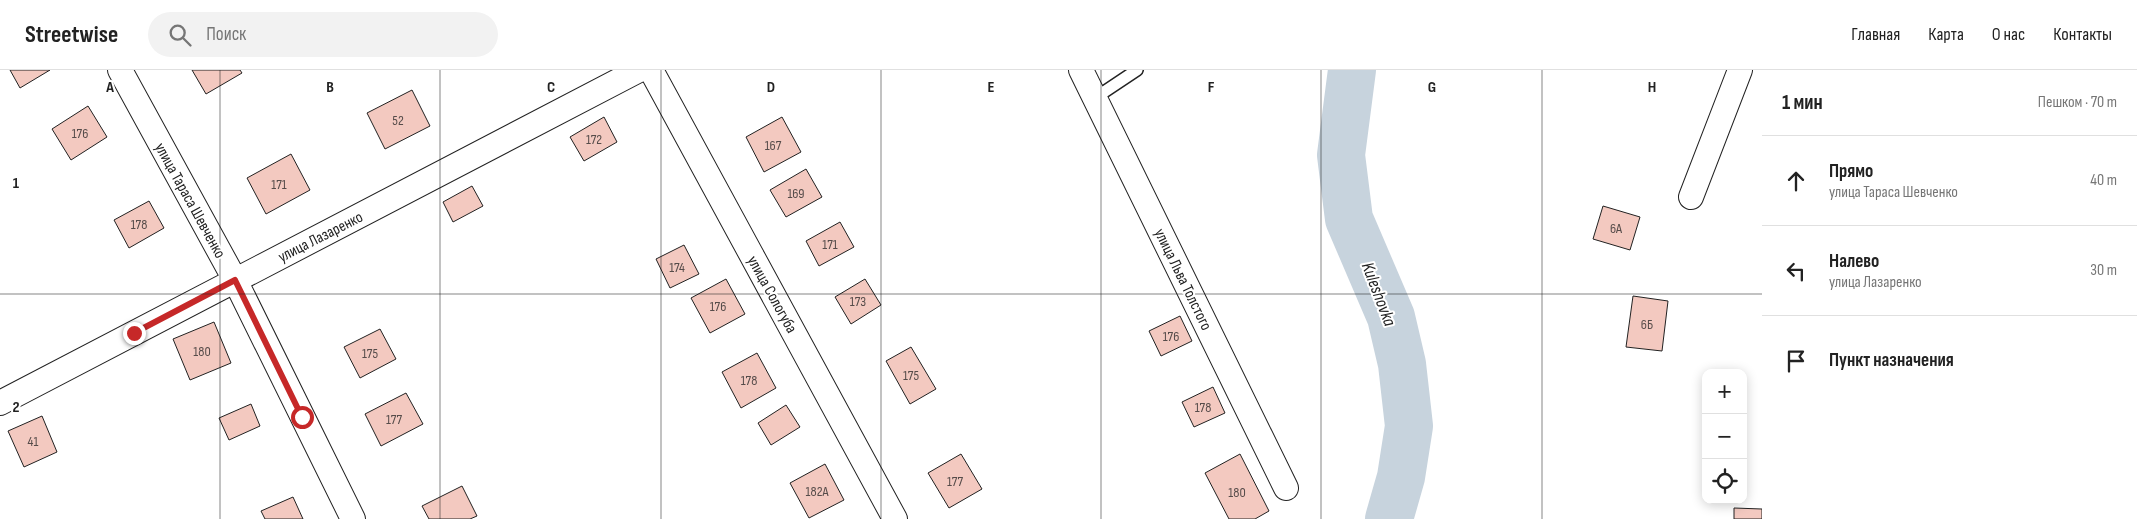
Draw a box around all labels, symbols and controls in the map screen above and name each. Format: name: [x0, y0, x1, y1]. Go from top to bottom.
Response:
search box: [148, 12, 498, 57]
text: Streetwise: [25, 20, 118, 49]
icon: search: [166, 21, 194, 49]
text: Поиск: [206, 23, 246, 46]
text: Главная: [1851, 24, 1900, 45]
text: Карта: [1928, 24, 1964, 45]
text: О нас: [1992, 24, 2025, 45]
text: Контакты: [2053, 24, 2112, 45]
text: A: [105, 78, 114, 97]
text: B: [326, 78, 334, 97]
text: C: [547, 78, 555, 97]
text: D: [767, 78, 775, 97]
text: E: [988, 78, 995, 97]
text: F: [1208, 78, 1215, 97]
text: G: [1428, 78, 1436, 97]
text: H: [1648, 78, 1656, 97]
text: 1 мин: [1782, 90, 1823, 115]
text: Пешком · 70 m: [2038, 93, 2117, 112]
house number: 52: [392, 112, 404, 129]
house number: 176: [72, 125, 88, 142]
house number: 172: [586, 131, 602, 148]
house number: 167: [765, 137, 782, 154]
street label: улица Тараса Шевченко: [150, 140, 229, 262]
text: Прямо: [1829, 160, 1873, 183]
icon: ahead: [1782, 167, 1810, 195]
text: 40 m: [2090, 171, 2117, 190]
text: 1: [13, 174, 20, 193]
house number: 171: [271, 176, 287, 193]
text: улица Тараса Шевченко: [1829, 183, 1958, 202]
house number: 169: [787, 185, 805, 202]
street label: улица Лазаренко: [275, 208, 366, 267]
house number: 178: [131, 216, 147, 233]
house number: 6А: [1610, 220, 1623, 237]
street label: улица Льва Толстого: [1150, 226, 1216, 334]
house number: 171: [822, 236, 838, 253]
text: Налево: [1829, 250, 1879, 273]
street label: улица Сологуба: [743, 253, 801, 337]
icon: left: [1782, 257, 1810, 285]
house number: 174: [669, 259, 685, 276]
water label: Kuleshovka: [1357, 259, 1401, 330]
text: 30 m: [2090, 261, 2117, 280]
text: улица Лазаренко: [1829, 273, 1922, 292]
house number: 173: [850, 293, 866, 310]
house number: 176: [710, 298, 726, 315]
house number: 6Б: [1641, 316, 1653, 333]
route end: [123, 322, 146, 345]
house number: 176: [1163, 328, 1179, 345]
house number: 180: [193, 343, 211, 360]
house number: 175: [362, 345, 378, 362]
icon: arrive: [1782, 347, 1810, 375]
text: Пункт назначения: [1829, 349, 1954, 372]
house number: 175: [903, 367, 919, 384]
map controls: [1702, 369, 1747, 504]
button: +: [1702, 369, 1747, 414]
house number: 178: [741, 372, 757, 389]
text: 2: [12, 398, 20, 417]
house number: 178: [1195, 399, 1211, 416]
route start: [291, 406, 314, 429]
house number: 177: [386, 411, 402, 428]
button: −: [1702, 414, 1747, 459]
house number: 41: [28, 433, 38, 450]
button: locate: [1702, 459, 1747, 504]
house number: 177: [947, 473, 963, 490]
house number: 182А: [806, 483, 829, 500]
house number: 180: [1228, 484, 1246, 501]

